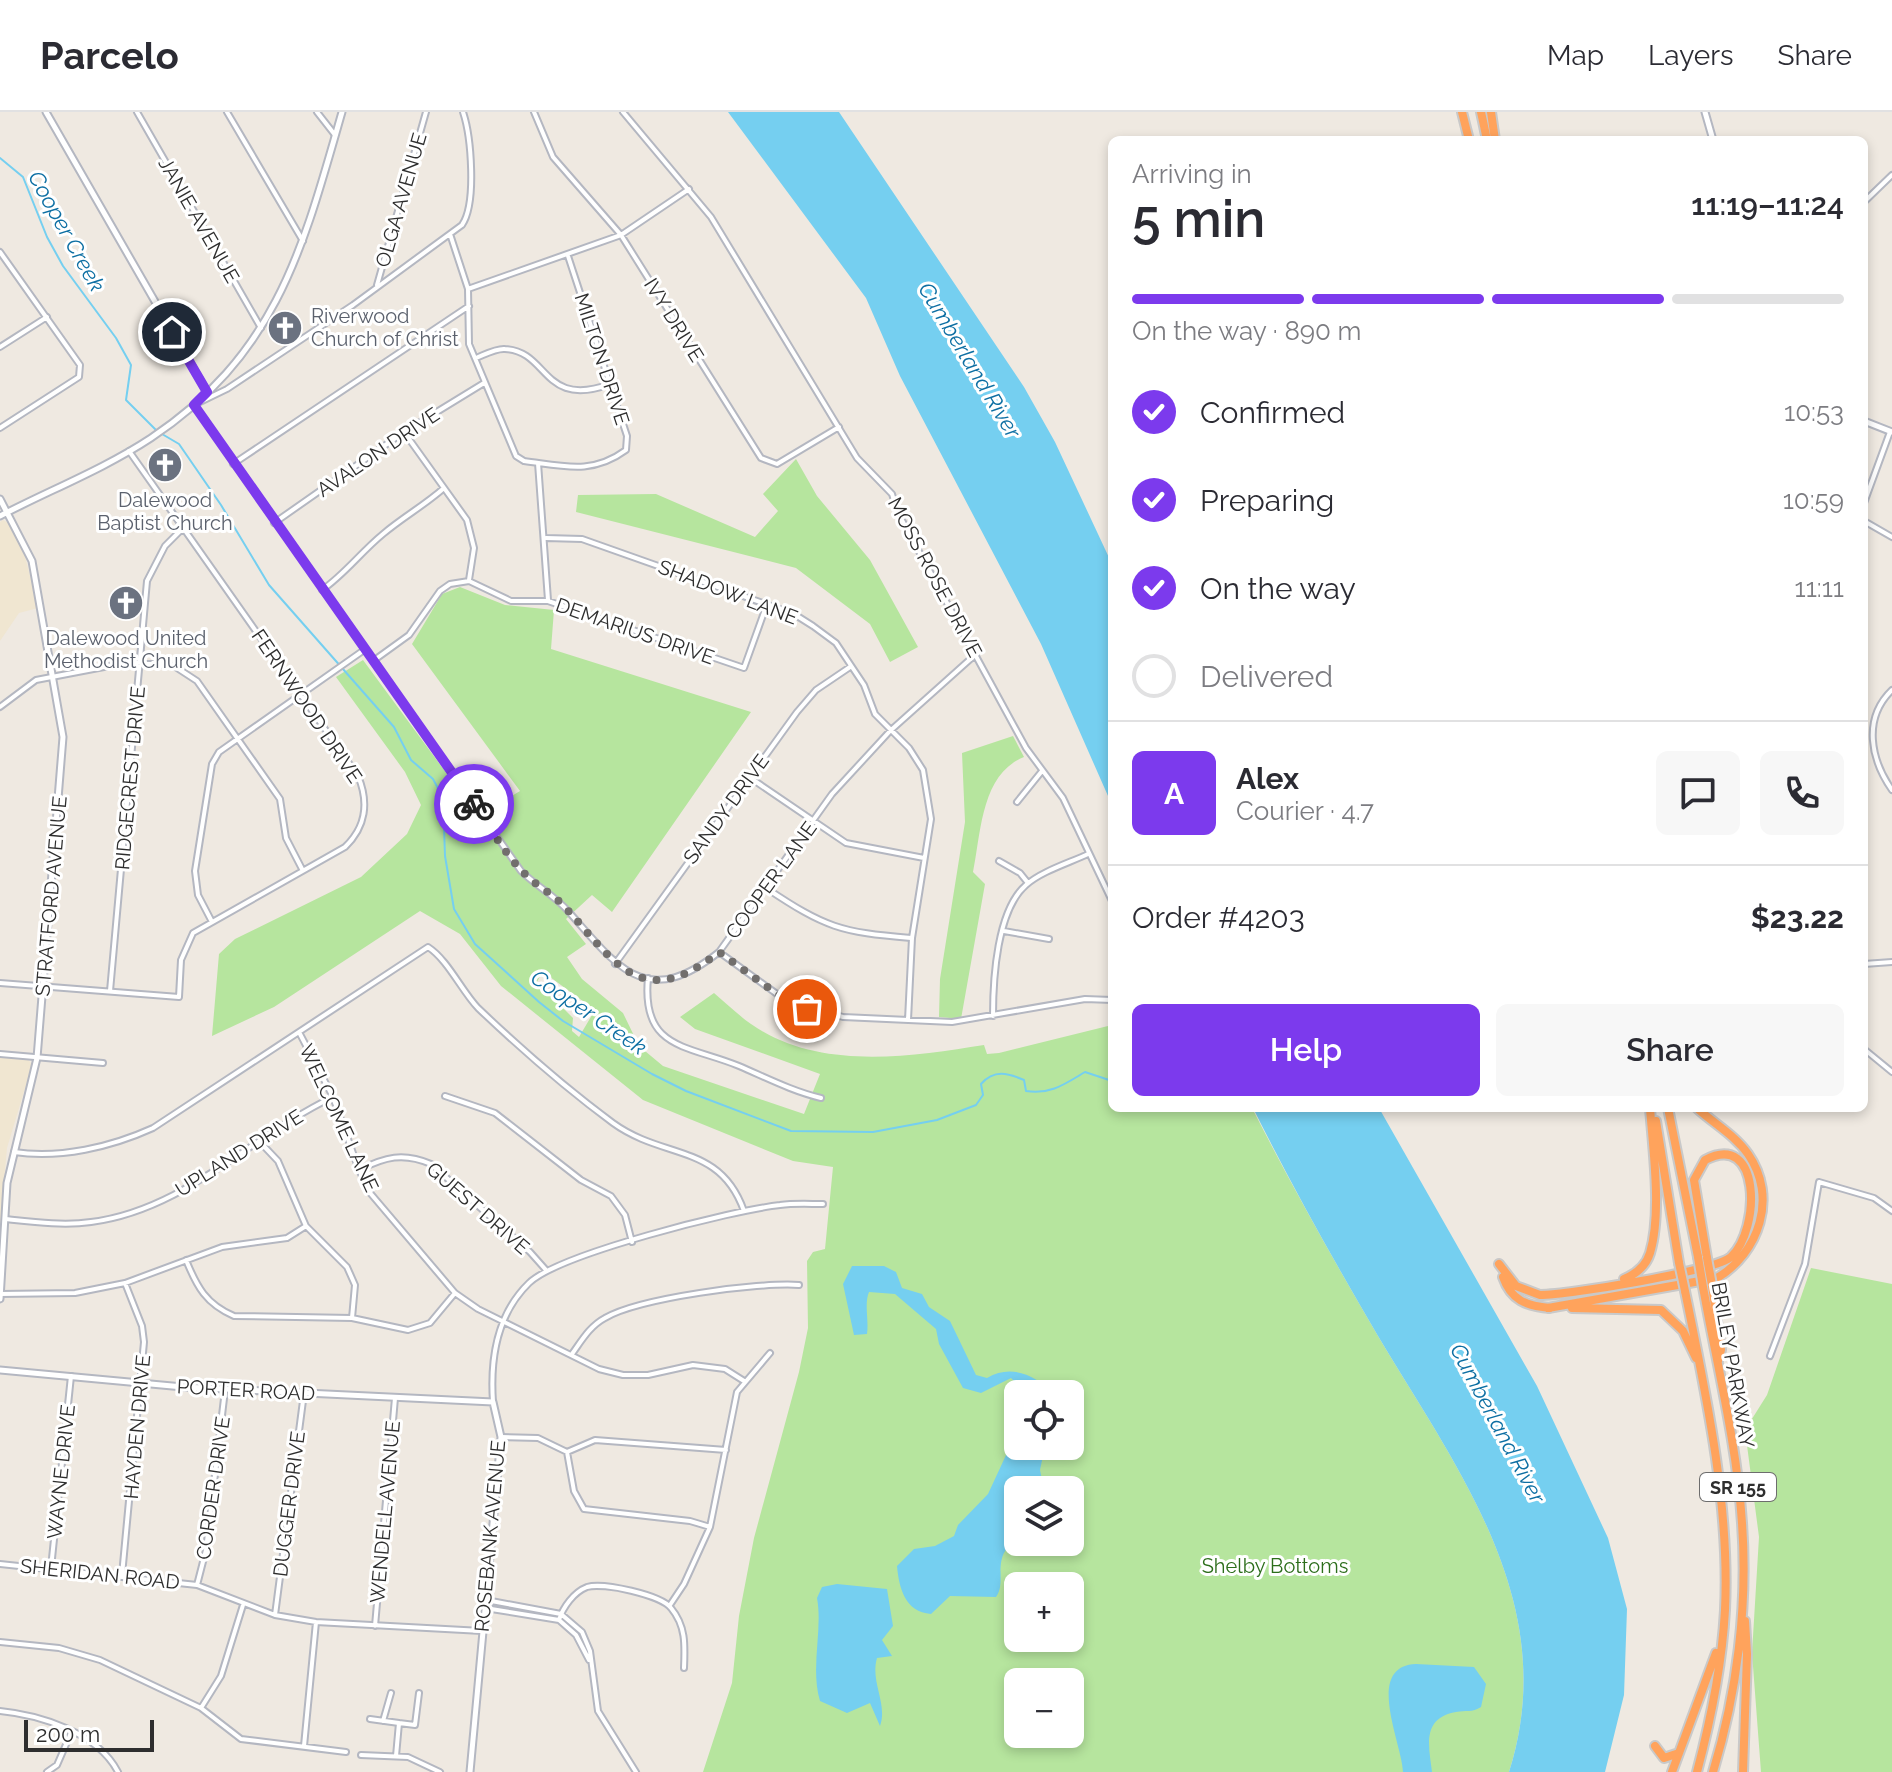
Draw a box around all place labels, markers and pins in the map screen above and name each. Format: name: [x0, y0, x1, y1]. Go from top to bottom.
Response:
pin: [138, 298, 206, 366]
place label: Riverwood Church of Christ: [311, 304, 459, 351]
church icon: Riverwood Church of Christ: [266, 309, 304, 347]
church icon: Dalewood Baptist Church: [146, 446, 184, 484]
place label: Dalewood Baptist Church: [97, 488, 233, 535]
church icon: Dalewood United Methodist Church: [107, 584, 145, 622]
place label: Dalewood United Methodist Church: [44, 626, 208, 673]
pin: [773, 975, 841, 1043]

